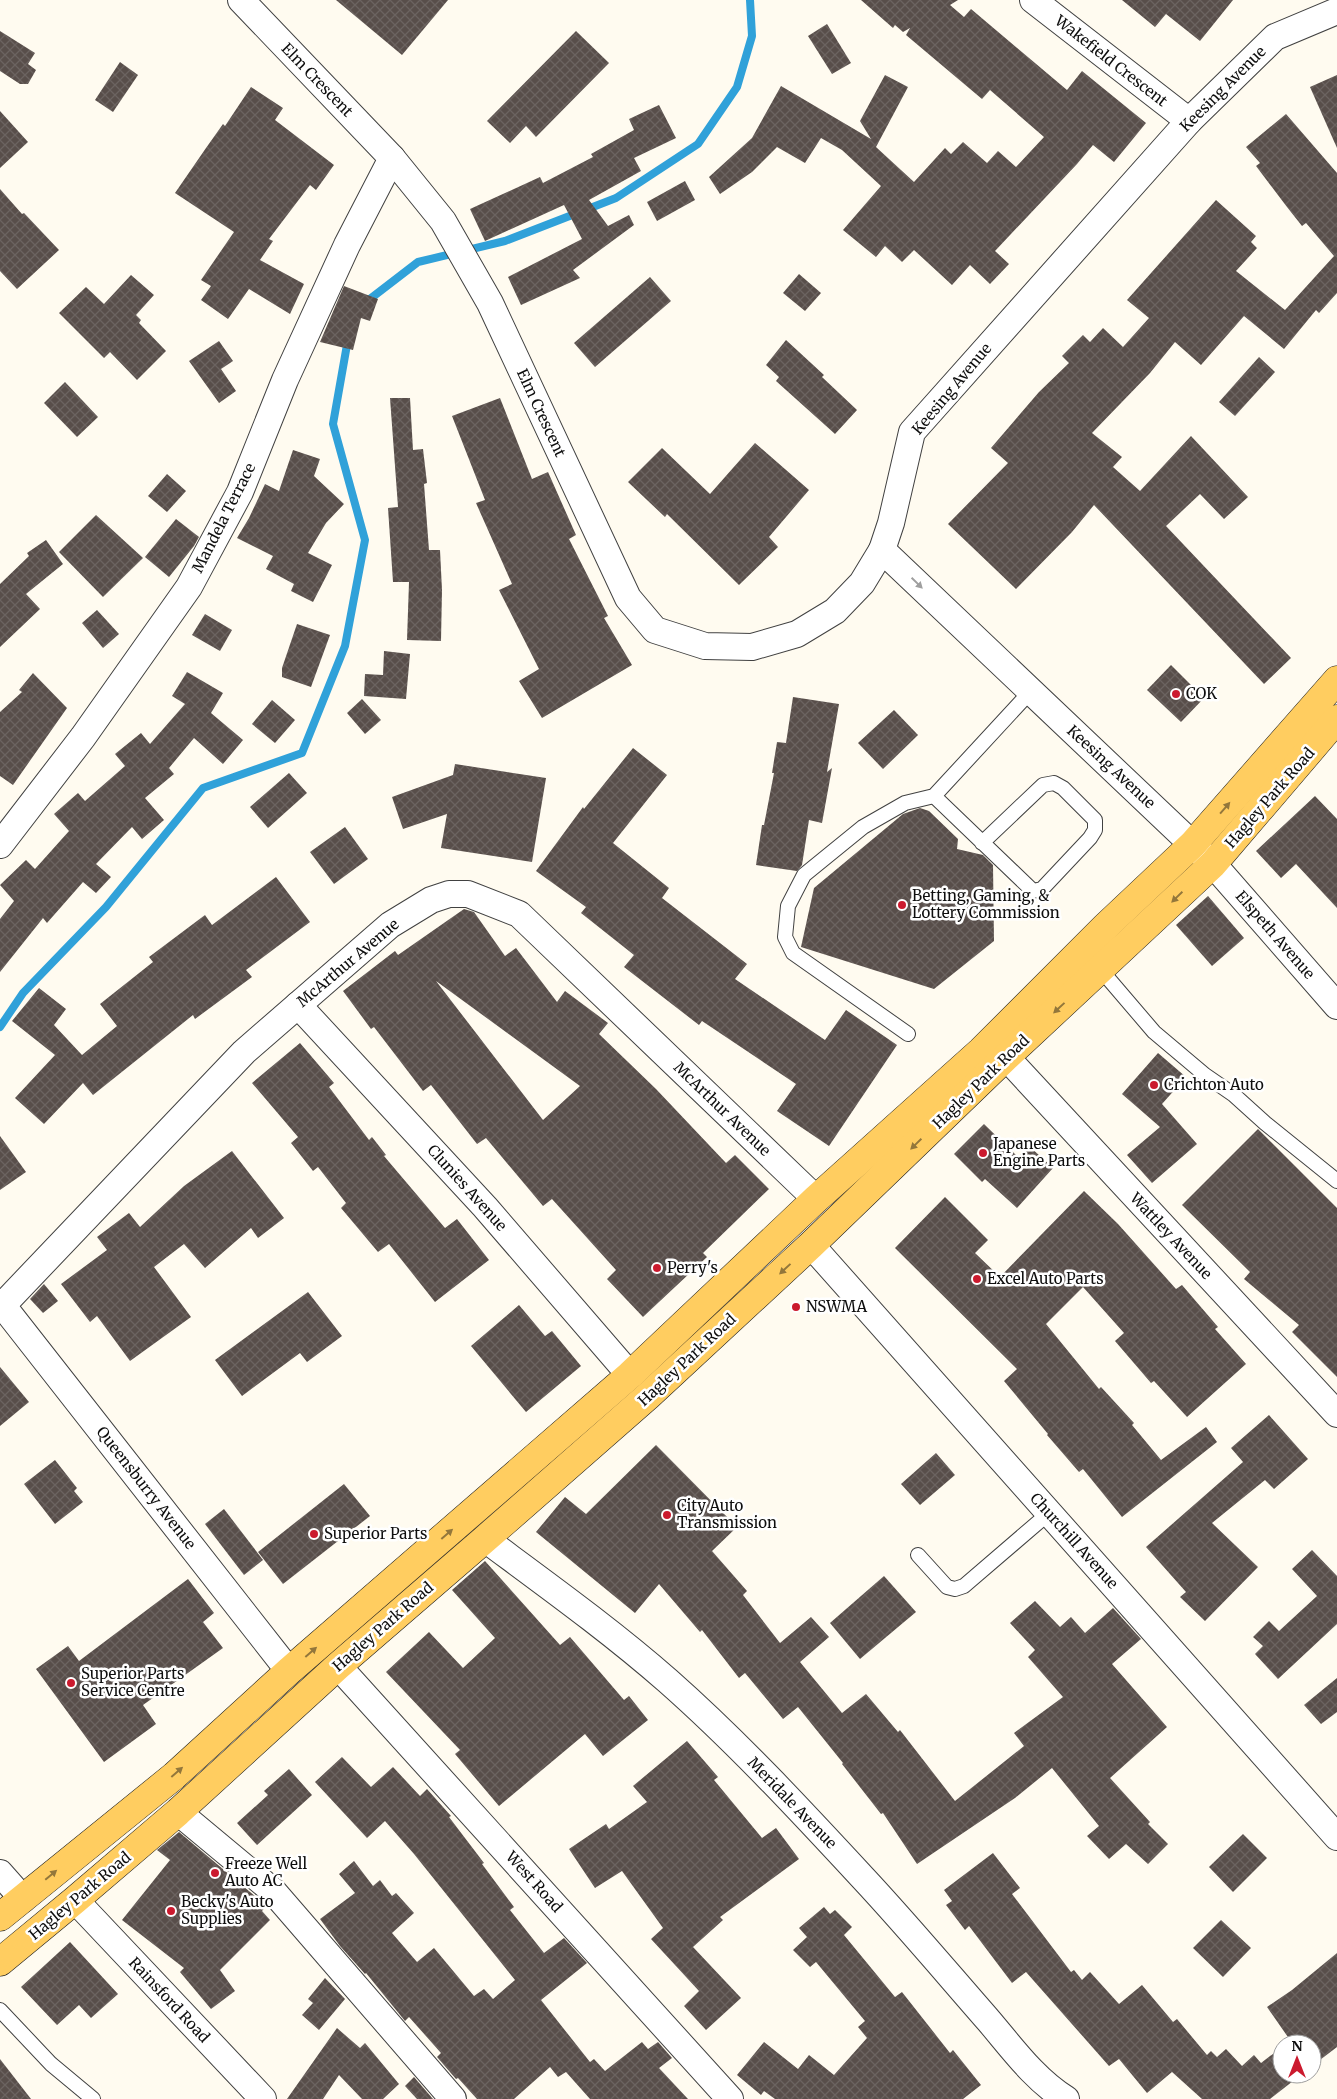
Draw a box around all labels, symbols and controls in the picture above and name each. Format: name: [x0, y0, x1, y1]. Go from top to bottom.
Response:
street label: Wakefield Crescent: [1051, 10, 1171, 110]
street label: Elm Crescent: [278, 39, 357, 121]
street label: Keesing Avenue: [1176, 42, 1270, 136]
street label: Keesing Avenue: [908, 339, 996, 438]
street label: Elm Crescent: [513, 366, 570, 460]
street label: Mandela Terrace: [188, 460, 259, 576]
one-way arrow: [911, 577, 923, 589]
place label: COK: [1186, 684, 1217, 703]
marker: COK: [1170, 688, 1182, 700]
street label: Keesing Avenue: [1063, 721, 1159, 812]
street label: Hagley Park Road: [1221, 744, 1318, 852]
one-way arrow: [1219, 802, 1231, 814]
place label: Betting, Gaming, & Lottery Commission: [912, 886, 1060, 922]
street label: Elspeth Avenue: [1232, 887, 1319, 983]
one-way arrow: [1172, 891, 1184, 903]
marker: Betting, Gaming, & Lottery Commission: [896, 899, 908, 911]
street label: McArthur Avenue: [293, 914, 403, 1011]
one-way arrow: [1053, 1003, 1065, 1014]
street label: Hagley Park Road: [928, 1031, 1033, 1133]
street label: McArthur Avenue: [670, 1058, 775, 1160]
place label: Crichton Auto: [1164, 1075, 1264, 1094]
marker: Crichton Auto: [1148, 1079, 1160, 1091]
place label: Japanese Engine Parts: [992, 1134, 1085, 1170]
one-way arrow: [910, 1138, 922, 1150]
street label: Clunies Avenue: [424, 1140, 511, 1235]
marker: Japanese Engine Parts: [977, 1147, 989, 1159]
street label: Wattley Avenue: [1126, 1188, 1216, 1283]
place label: Perry's: [667, 1258, 718, 1277]
marker: Perry's: [651, 1262, 663, 1274]
one-way arrow: [780, 1263, 792, 1275]
place label: Excel Auto Parts: [987, 1269, 1104, 1288]
marker: Excel Auto Parts: [971, 1273, 983, 1285]
place label: NSWMA: [806, 1297, 867, 1316]
marker: NSWMA: [790, 1301, 802, 1313]
street label: Hagley Park Road: [634, 1309, 740, 1410]
street label: Queensburry Avenue: [93, 1423, 200, 1553]
street label: Churchill Avenue: [1026, 1489, 1123, 1593]
place label: City Auto Transmission: [677, 1496, 777, 1532]
marker: City Auto Transmission: [661, 1509, 673, 1521]
place label: Superior Parts: [324, 1524, 427, 1543]
marker: Superior Parts: [308, 1528, 320, 1540]
one-way arrow: [440, 1528, 452, 1540]
street label: Hagley Park Road: [329, 1578, 437, 1675]
one-way arrow: [304, 1646, 316, 1658]
place label: Superior Parts Service Centre: [81, 1664, 185, 1700]
marker: Superior Parts Service Centre: [65, 1677, 77, 1689]
street label: Meridale Avenue: [744, 1753, 841, 1853]
one-way arrow: [170, 1767, 183, 1778]
street label: West Road: [501, 1847, 567, 1916]
street label: Hagley Park Road: [25, 1848, 134, 1944]
place label: Freeze Well Auto AC: [224, 1854, 307, 1890]
marker: Freeze Well Auto AC: [209, 1867, 221, 1879]
one-way arrow: [45, 1870, 58, 1881]
place label: Becky's Auto Supplies: [181, 1892, 274, 1928]
marker: Becky's Auto Supplies: [165, 1905, 177, 1917]
street label: Rainsford Road: [125, 1953, 214, 2046]
north arrow: [1272, 2034, 1322, 2084]
text: N: [1291, 2037, 1303, 2055]

